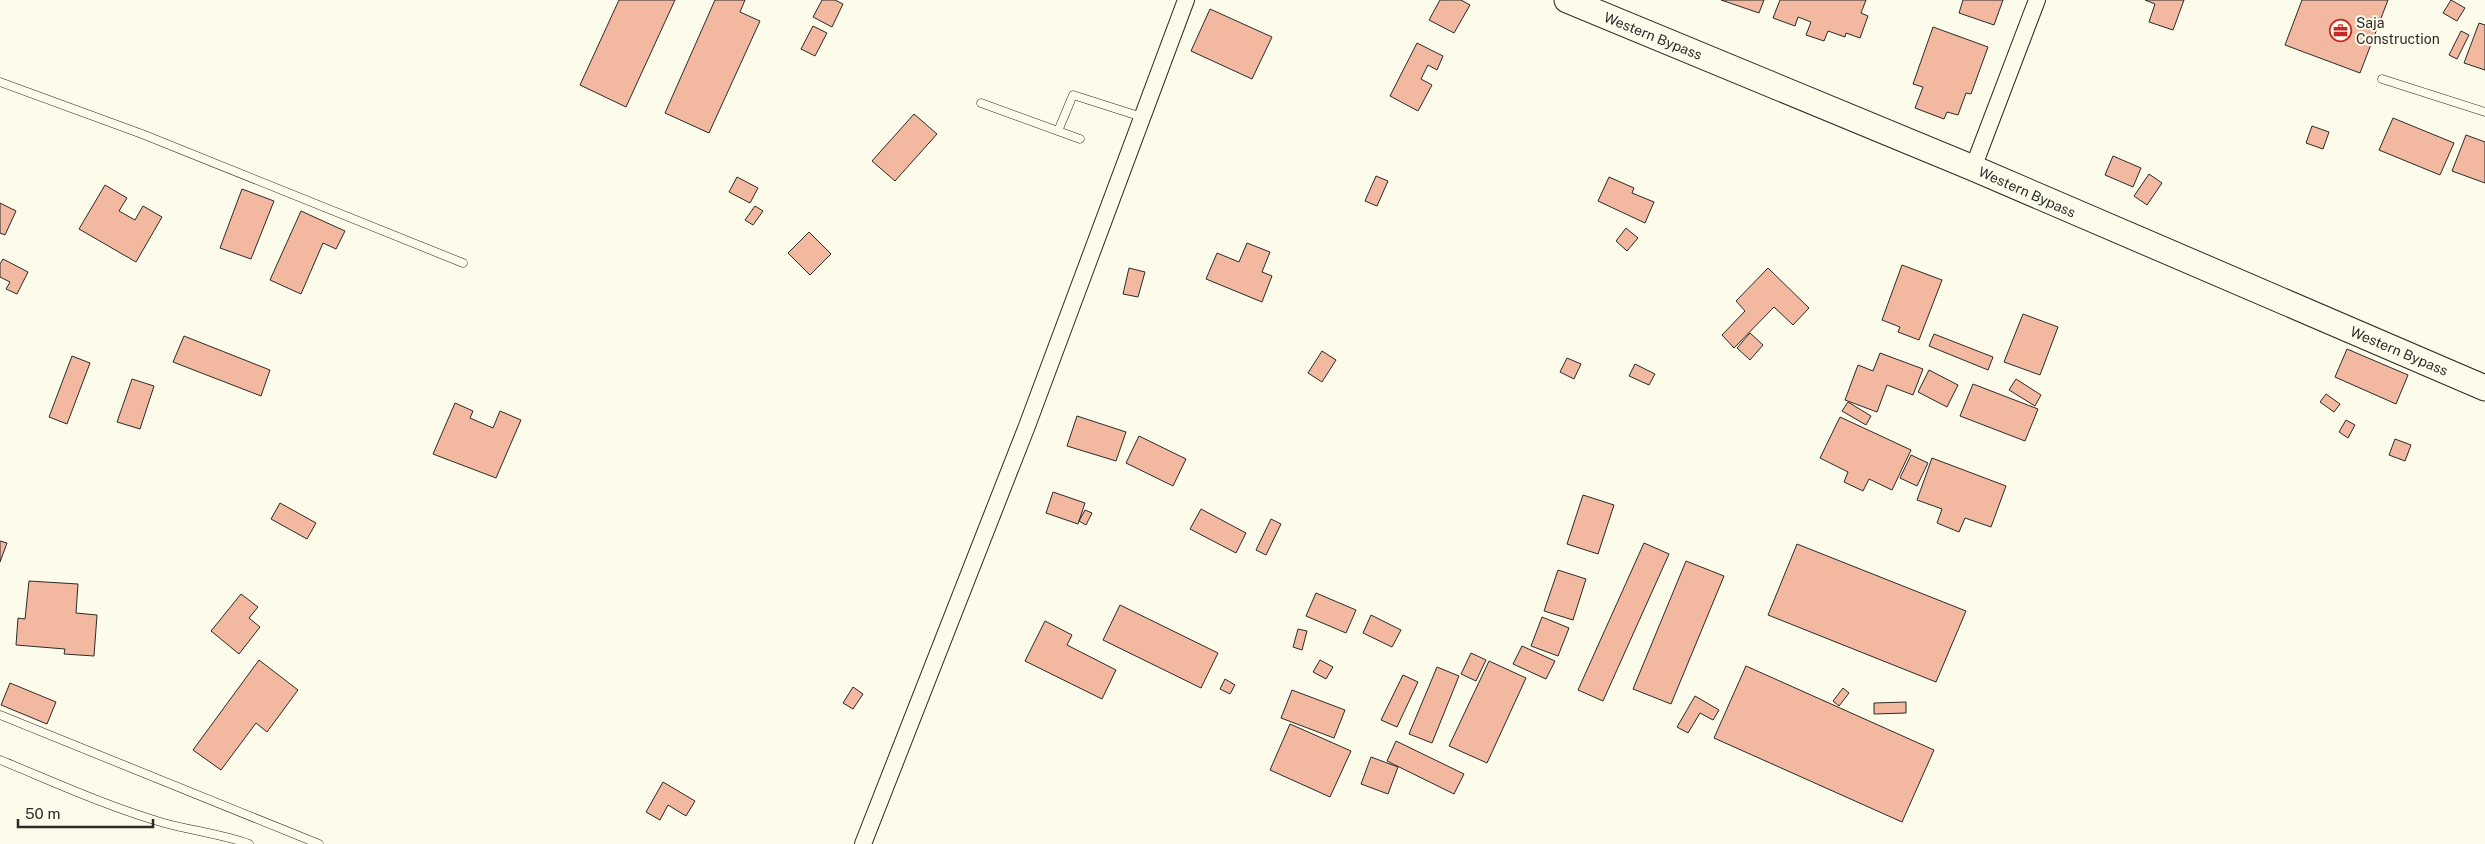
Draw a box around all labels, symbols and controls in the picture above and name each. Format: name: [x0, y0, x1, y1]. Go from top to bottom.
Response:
street label: Western Bypass: [1602, 9, 1704, 63]
place label: Saja Construction: [2356, 15, 2440, 47]
office icon: Saja Construction: [2328, 19, 2352, 43]
street label: Western Bypass: [1976, 163, 2078, 221]
street label: Western Bypass: [2348, 323, 2450, 379]
scale bar: [18, 796, 152, 828]
text: 50 m: [25, 805, 60, 822]

